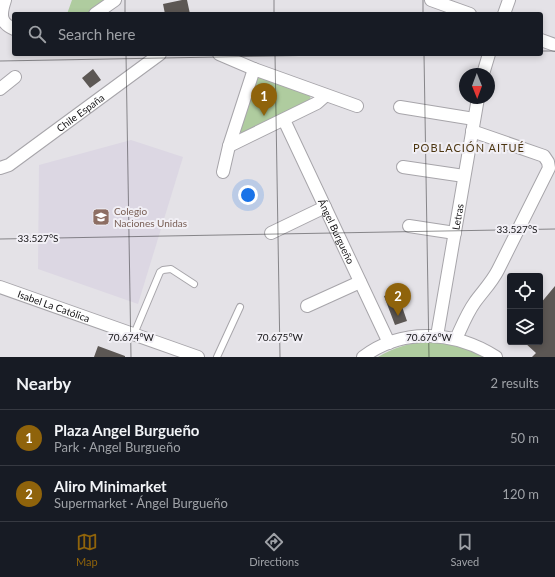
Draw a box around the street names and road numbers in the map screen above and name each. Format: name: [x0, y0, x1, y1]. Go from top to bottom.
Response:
street label: Chile España: [54, 91, 106, 134]
street label: Ángel Burgueño: [316, 197, 357, 266]
street label: Letras: [449, 203, 466, 231]
street label: Isabel La Católica: [16, 288, 92, 324]

